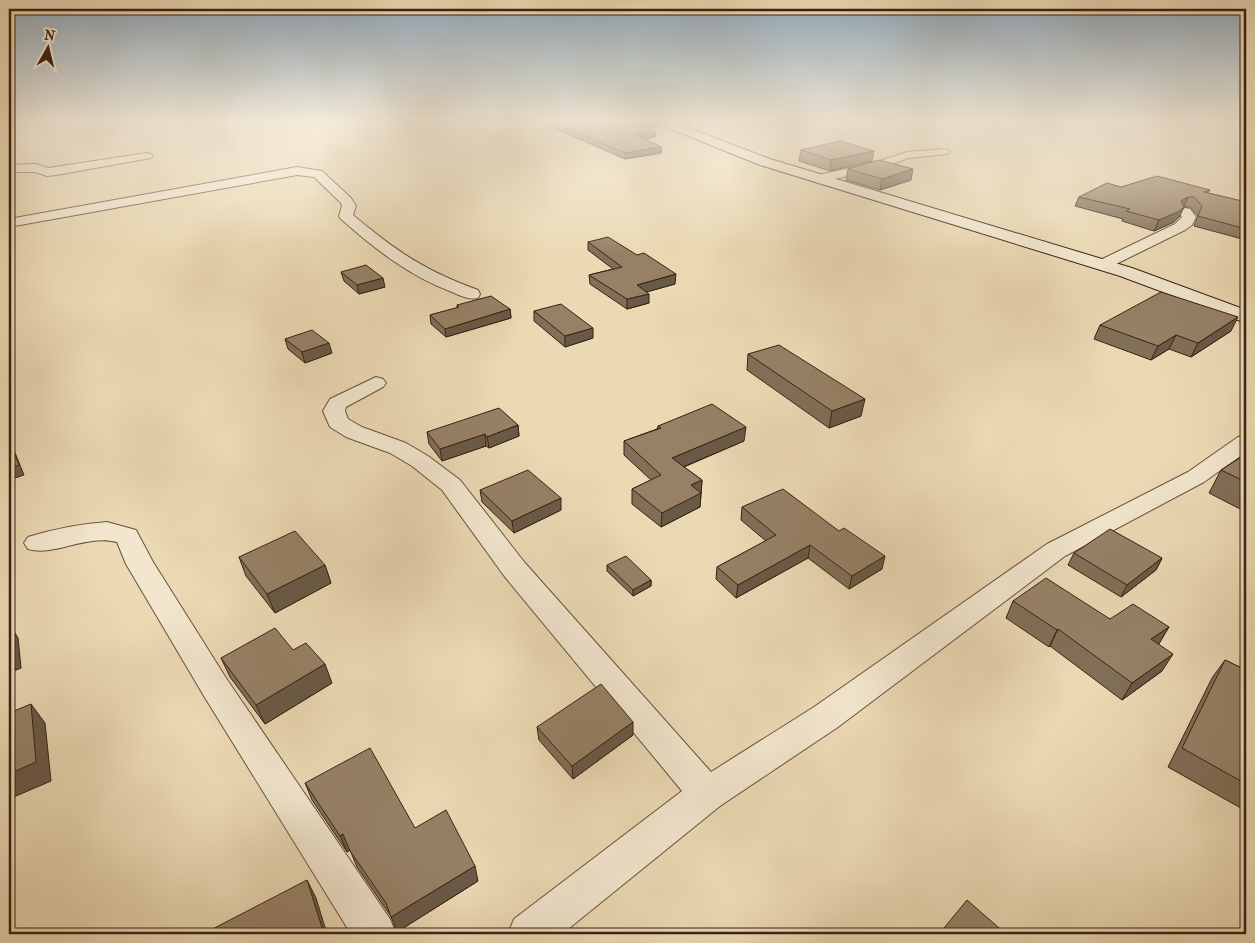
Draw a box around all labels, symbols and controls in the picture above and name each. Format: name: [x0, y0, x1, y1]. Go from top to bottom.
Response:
north arrow: [22, 22, 72, 72]
text: N: [43, 26, 57, 45]

